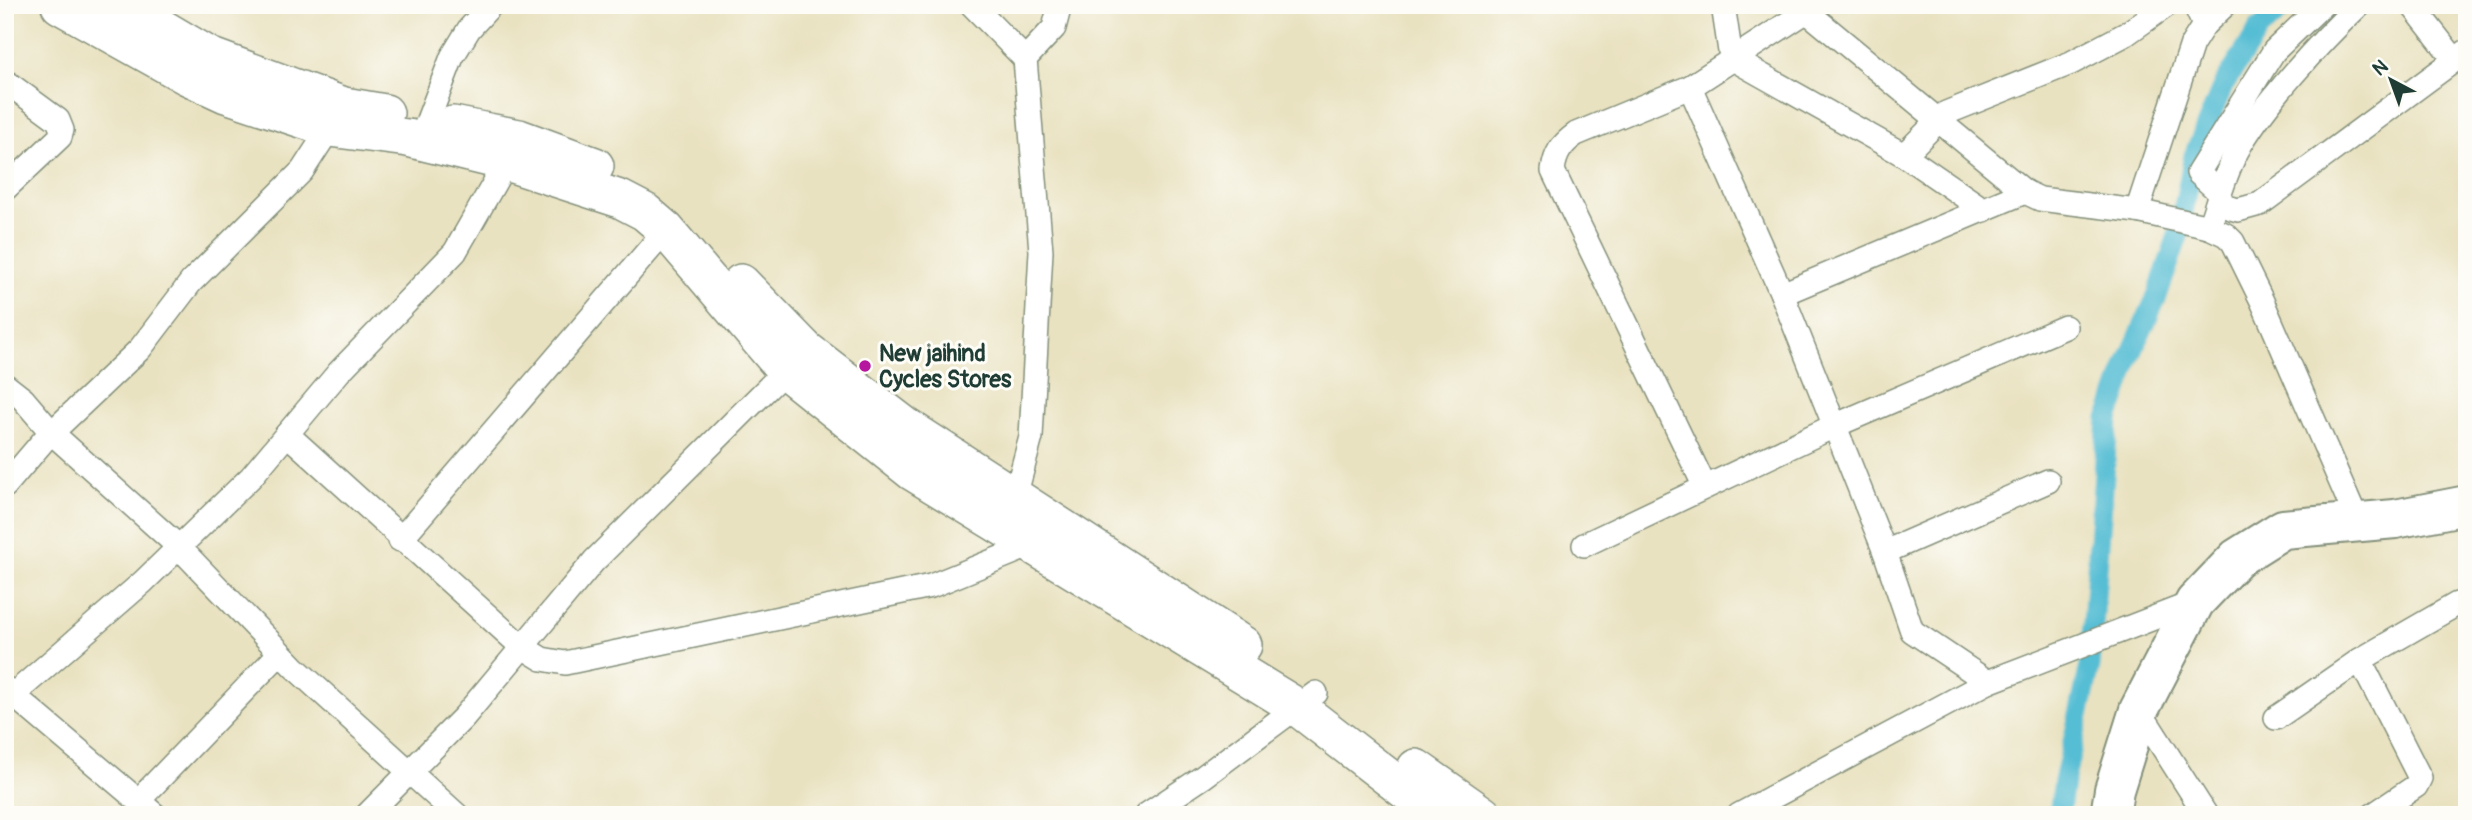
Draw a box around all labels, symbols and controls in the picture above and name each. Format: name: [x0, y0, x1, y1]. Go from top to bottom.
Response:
north arrow: [2356, 46, 2426, 116]
text: N: [2368, 55, 2393, 81]
place label: New jaihind Cycles Stores: [879, 339, 1012, 394]
marker: New jaihind Cycles Stores: [857, 358, 873, 374]

